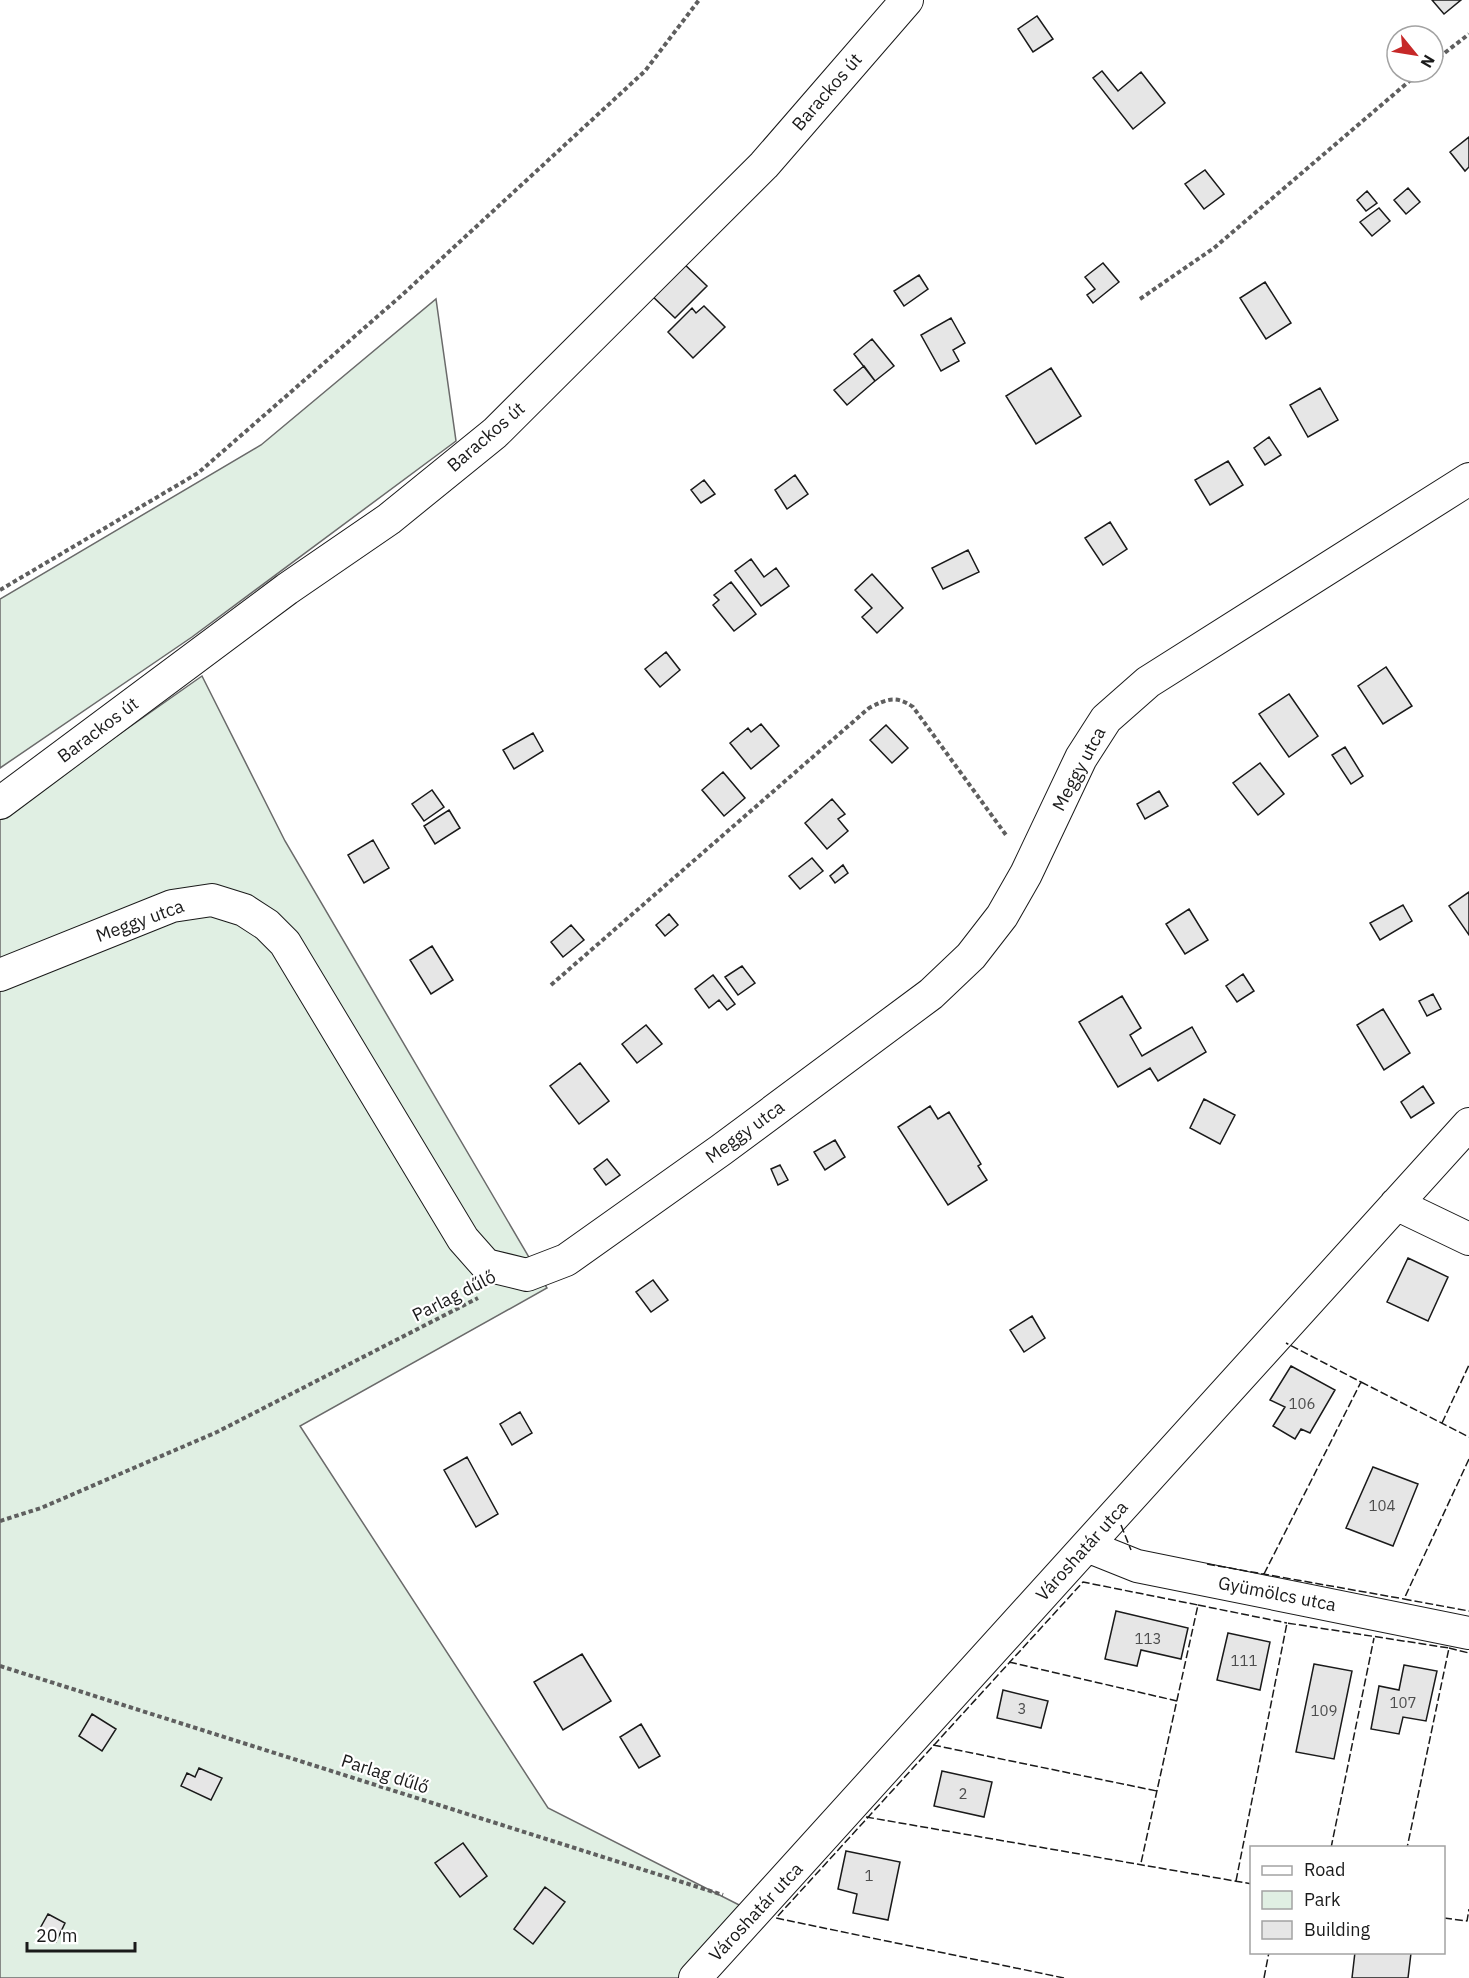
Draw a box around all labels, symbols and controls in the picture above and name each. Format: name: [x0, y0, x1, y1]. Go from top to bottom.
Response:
north arrow: [1385, 24, 1445, 84]
street label: Barackos út: [787, 48, 867, 135]
text: N: [1416, 51, 1440, 72]
street label: Barackos út: [442, 397, 529, 477]
street label: Barackos út: [53, 692, 143, 767]
street label: Meggy utca: [1047, 722, 1110, 815]
street label: Meggy utca: [93, 894, 187, 947]
street label: Meggy utca: [701, 1095, 789, 1168]
street label: Parlag dűlő: [408, 1265, 499, 1326]
house number: 106: [1288, 1394, 1316, 1413]
street label: Városhatár utca: [1031, 1495, 1133, 1606]
house number: 104: [1368, 1496, 1396, 1515]
street label: Gyümölcs utca: [1216, 1571, 1338, 1616]
house number: 113: [1134, 1629, 1162, 1648]
house number: 111: [1230, 1651, 1258, 1670]
house number: 107: [1389, 1693, 1417, 1712]
house number: 3: [1017, 1699, 1027, 1718]
house number: 109: [1310, 1701, 1338, 1720]
street label: Parlag dűlő: [338, 1749, 432, 1799]
house number: 2: [958, 1784, 968, 1803]
legend: [1250, 1846, 1445, 1954]
street label: Városhatár utca: [704, 1857, 808, 1966]
text: Road: [1304, 1858, 1345, 1881]
house number: 1: [864, 1866, 874, 1885]
text: Park: [1304, 1888, 1341, 1911]
scale bar: [27, 1915, 135, 1953]
text: Building: [1304, 1918, 1371, 1941]
text: 20 m: [36, 1924, 78, 1947]

